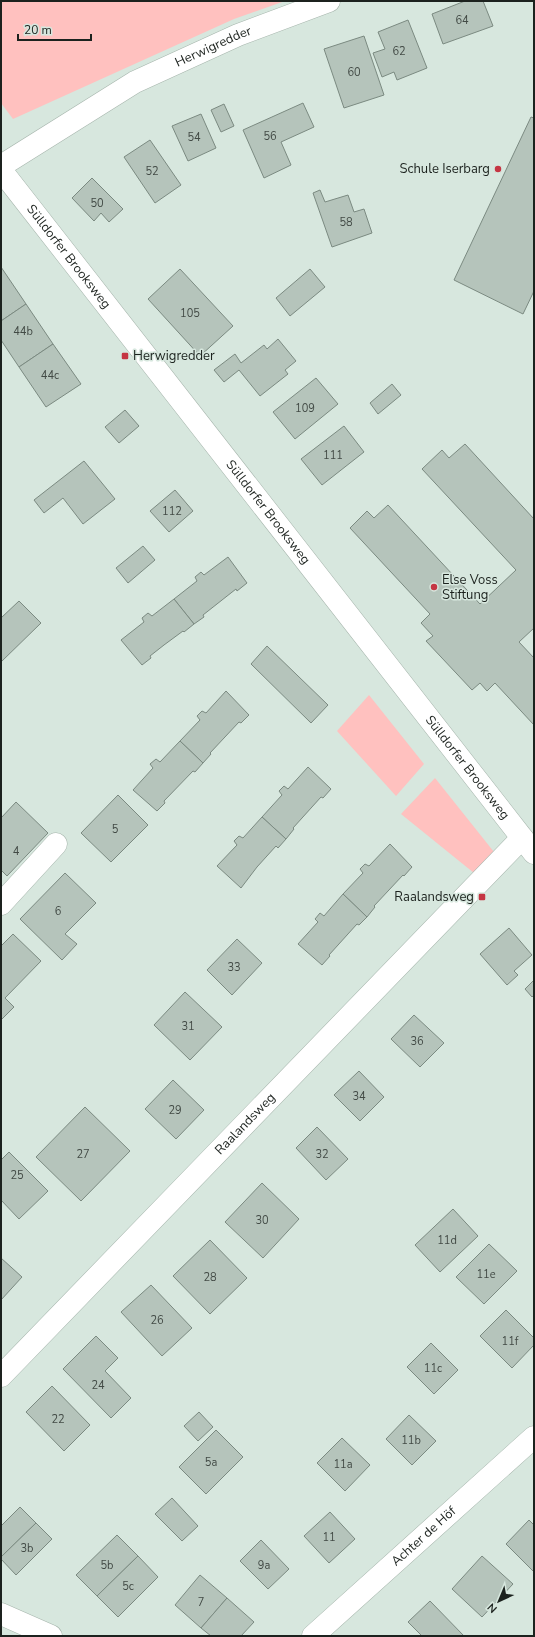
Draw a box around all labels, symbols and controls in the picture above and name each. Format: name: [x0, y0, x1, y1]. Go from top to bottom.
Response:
house number: 64: [455, 13, 469, 28]
scale bar: [18, 16, 91, 42]
text: 20 m: [24, 22, 52, 38]
street label: Herwigredder: [172, 22, 254, 72]
house number: 62: [392, 44, 406, 59]
house number: 60: [347, 65, 361, 80]
house number: 56: [263, 129, 277, 144]
house number: 54: [187, 130, 201, 145]
place label: Schule Iserbarg: [399, 160, 490, 178]
house number: 52: [145, 164, 159, 179]
marker: Schule Iserbarg: [493, 164, 503, 174]
house number: 50: [90, 196, 104, 211]
street label: Sülldorfer Brooksweg: [22, 201, 115, 313]
house number: 58: [339, 215, 353, 230]
house number: 105: [180, 306, 200, 321]
house number: 44b: [13, 324, 33, 339]
place label: Herwigredder: [133, 347, 215, 365]
marker: Herwigredder: [120, 351, 130, 361]
house number: 44c: [41, 368, 59, 383]
house number: 109: [295, 401, 315, 416]
house number: 111: [323, 448, 343, 463]
street label: Sülldorfer Brooksweg: [222, 456, 314, 568]
house number: 112: [162, 504, 182, 519]
place label: Else Voss Stiftung: [442, 571, 498, 604]
marker: Else Voss Stiftung: [429, 582, 439, 592]
street label: Sülldorfer Brooksweg: [421, 712, 514, 823]
house number: 5: [112, 822, 119, 837]
house number: 4: [13, 844, 20, 859]
place label: Raalandsweg: [394, 888, 474, 906]
marker: Raalandsweg: [477, 892, 487, 902]
house number: 6: [55, 904, 62, 919]
house number: 33: [227, 960, 241, 975]
house number: 31: [181, 1019, 195, 1034]
house number: 36: [410, 1034, 424, 1049]
street label: Raalandsweg: [211, 1089, 279, 1159]
house number: 34: [352, 1089, 366, 1104]
house number: 29: [168, 1103, 182, 1118]
house number: 27: [76, 1147, 90, 1162]
house number: 32: [315, 1147, 329, 1162]
house number: 25: [10, 1168, 24, 1183]
house number: 30: [255, 1213, 269, 1228]
house number: 11d: [437, 1233, 457, 1248]
house number: 11e: [476, 1267, 496, 1282]
house number: 28: [203, 1270, 217, 1285]
house number: 26: [150, 1313, 164, 1328]
house number: 11f: [502, 1334, 519, 1349]
house number: 11c: [424, 1361, 442, 1376]
house number: 24: [91, 1378, 105, 1393]
house number: 22: [51, 1412, 65, 1427]
house number: 11b: [401, 1433, 421, 1448]
house number: 5a: [205, 1455, 217, 1470]
house number: 11a: [333, 1457, 353, 1472]
street label: Achter de Höf: [387, 1502, 461, 1570]
house number: 11: [322, 1530, 336, 1545]
house number: 3b: [20, 1541, 34, 1556]
house number: 5b: [100, 1558, 114, 1573]
house number: 9a: [258, 1558, 270, 1573]
house number: 5c: [122, 1579, 134, 1594]
north arrow: [479, 1581, 519, 1621]
house number: 7: [198, 1595, 204, 1610]
text: N: [484, 1600, 501, 1616]

